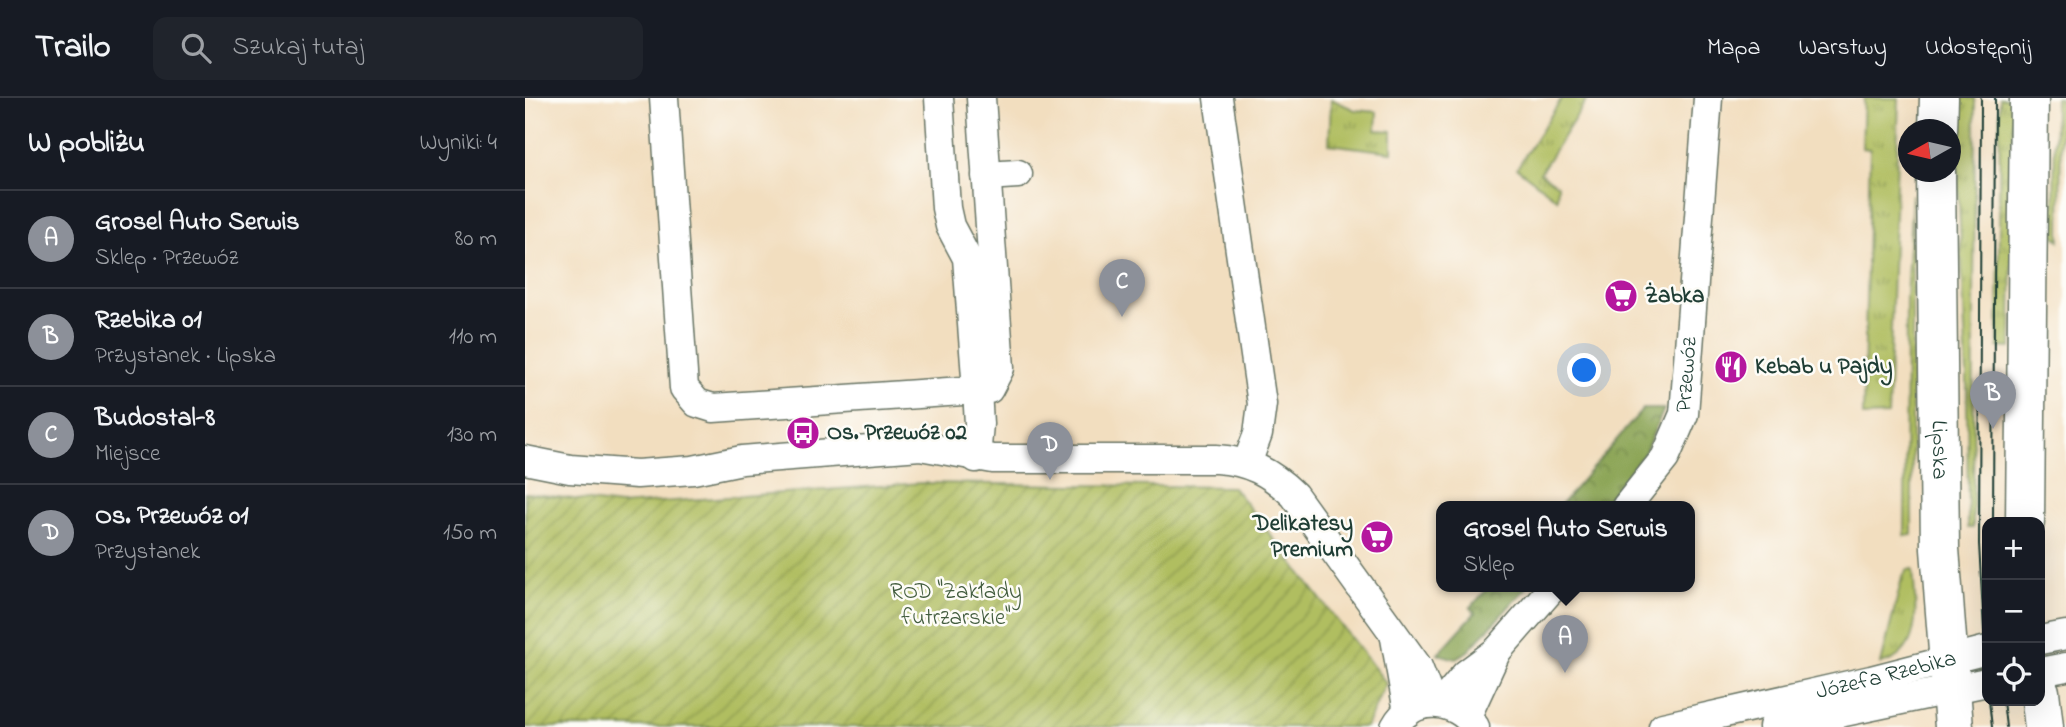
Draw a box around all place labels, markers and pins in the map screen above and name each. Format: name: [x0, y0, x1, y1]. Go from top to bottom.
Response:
pin: C: [1099, 259, 1145, 317]
supermarket icon: Żabka: [1602, 277, 1640, 315]
place label: Żabka: [1645, 280, 1704, 313]
restaurant icon: Kebab u Pajdy: [1712, 348, 1750, 386]
place label: Kebab u Pajdy: [1755, 351, 1893, 386]
pin: B: [1970, 371, 2016, 429]
bus stop icon: Os. Przewóz 02: [784, 414, 822, 452]
place label: Os. Przewóz 02: [827, 417, 967, 450]
pin: D: [1027, 422, 1073, 480]
place label: Delikatesy Premium: [1252, 508, 1353, 567]
supermarket icon: Delikatesy Premium: [1358, 518, 1396, 556]
pin: A: [1542, 615, 1588, 673]

